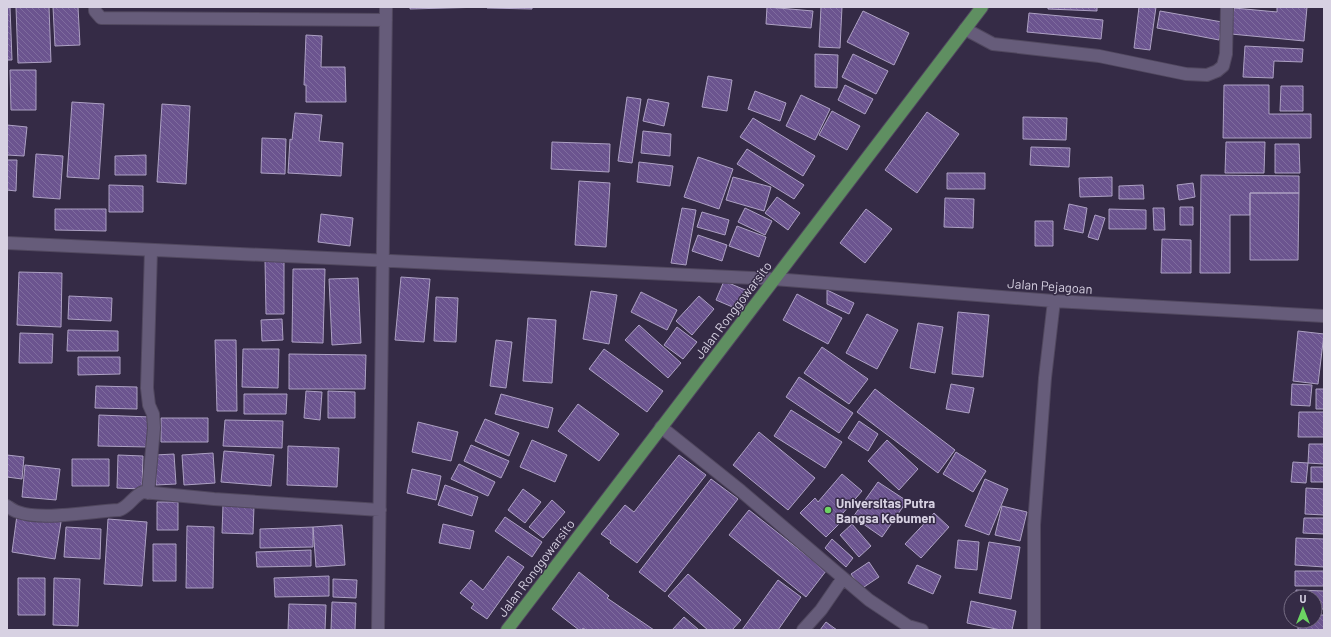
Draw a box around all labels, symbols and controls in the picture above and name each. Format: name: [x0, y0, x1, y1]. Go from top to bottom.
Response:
street label: Jalan Ronggowarsito: [691, 258, 775, 362]
street label: Jalan Pejagoan: [1007, 275, 1093, 297]
place label: Universitas Putra Bangsa Kebumen: [836, 495, 935, 526]
marker: Universitas Putra Bangsa Kebumen: [823, 505, 833, 515]
street label: Jalan Ronggowarsito: [494, 516, 578, 620]
north arrow: [1283, 589, 1323, 629]
text: U: [1300, 592, 1307, 605]

